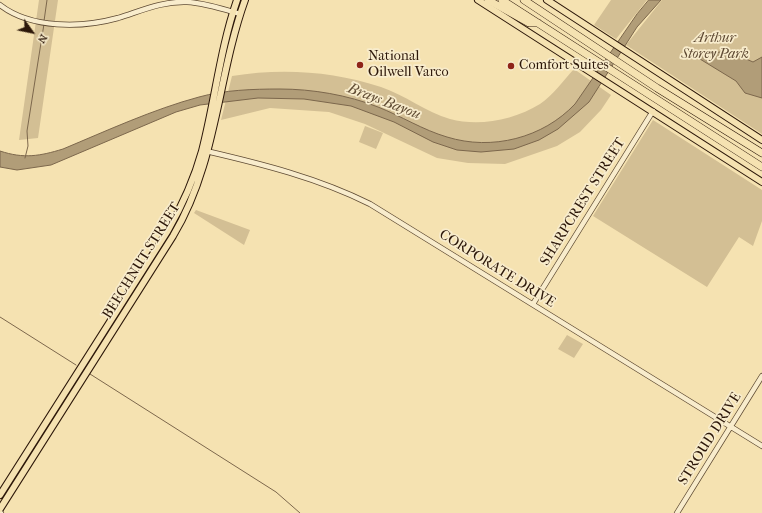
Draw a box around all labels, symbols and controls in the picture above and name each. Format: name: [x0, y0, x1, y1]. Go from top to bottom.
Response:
north arrow: [12, 12, 52, 52]
park label: Arthur Storey Park: [681, 31, 749, 64]
text: N: [35, 32, 50, 46]
place label: National Oilwell Varco: [368, 49, 449, 82]
place label: Comfort Suites: [519, 58, 609, 74]
marker: National Oilwell Varco: [355, 60, 365, 70]
marker: Comfort Suites: [506, 61, 516, 71]
water label: Brays Bayou: [345, 80, 423, 124]
street label: SHARPCREST STREET: [537, 135, 629, 269]
street label: BEECHNUT STREET: [99, 200, 185, 322]
street label: CORPORATE DRIVE: [436, 226, 558, 312]
street label: STROUD DRIVE: [675, 390, 745, 488]

